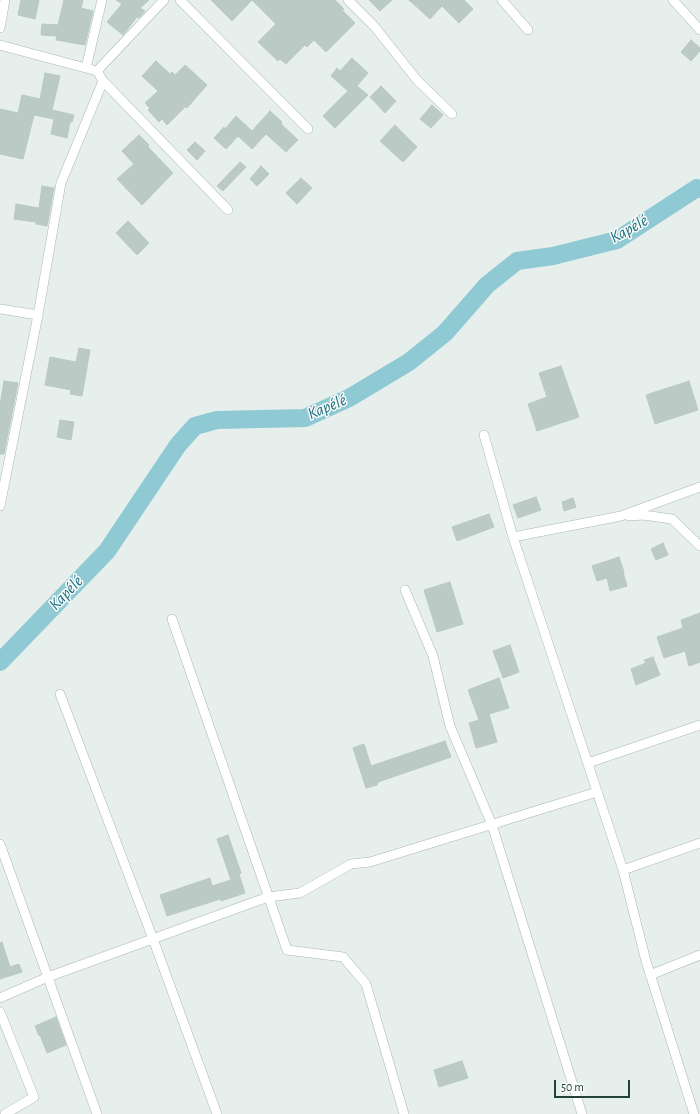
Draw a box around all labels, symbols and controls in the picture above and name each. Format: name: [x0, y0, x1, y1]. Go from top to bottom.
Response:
water label: Kapélé: [606, 210, 652, 248]
water label: Kapélé: [304, 390, 350, 424]
water label: Kapélé: [45, 571, 87, 615]
scale bar: [556, 1072, 632, 1098]
text: 50 m: [561, 1081, 584, 1093]

